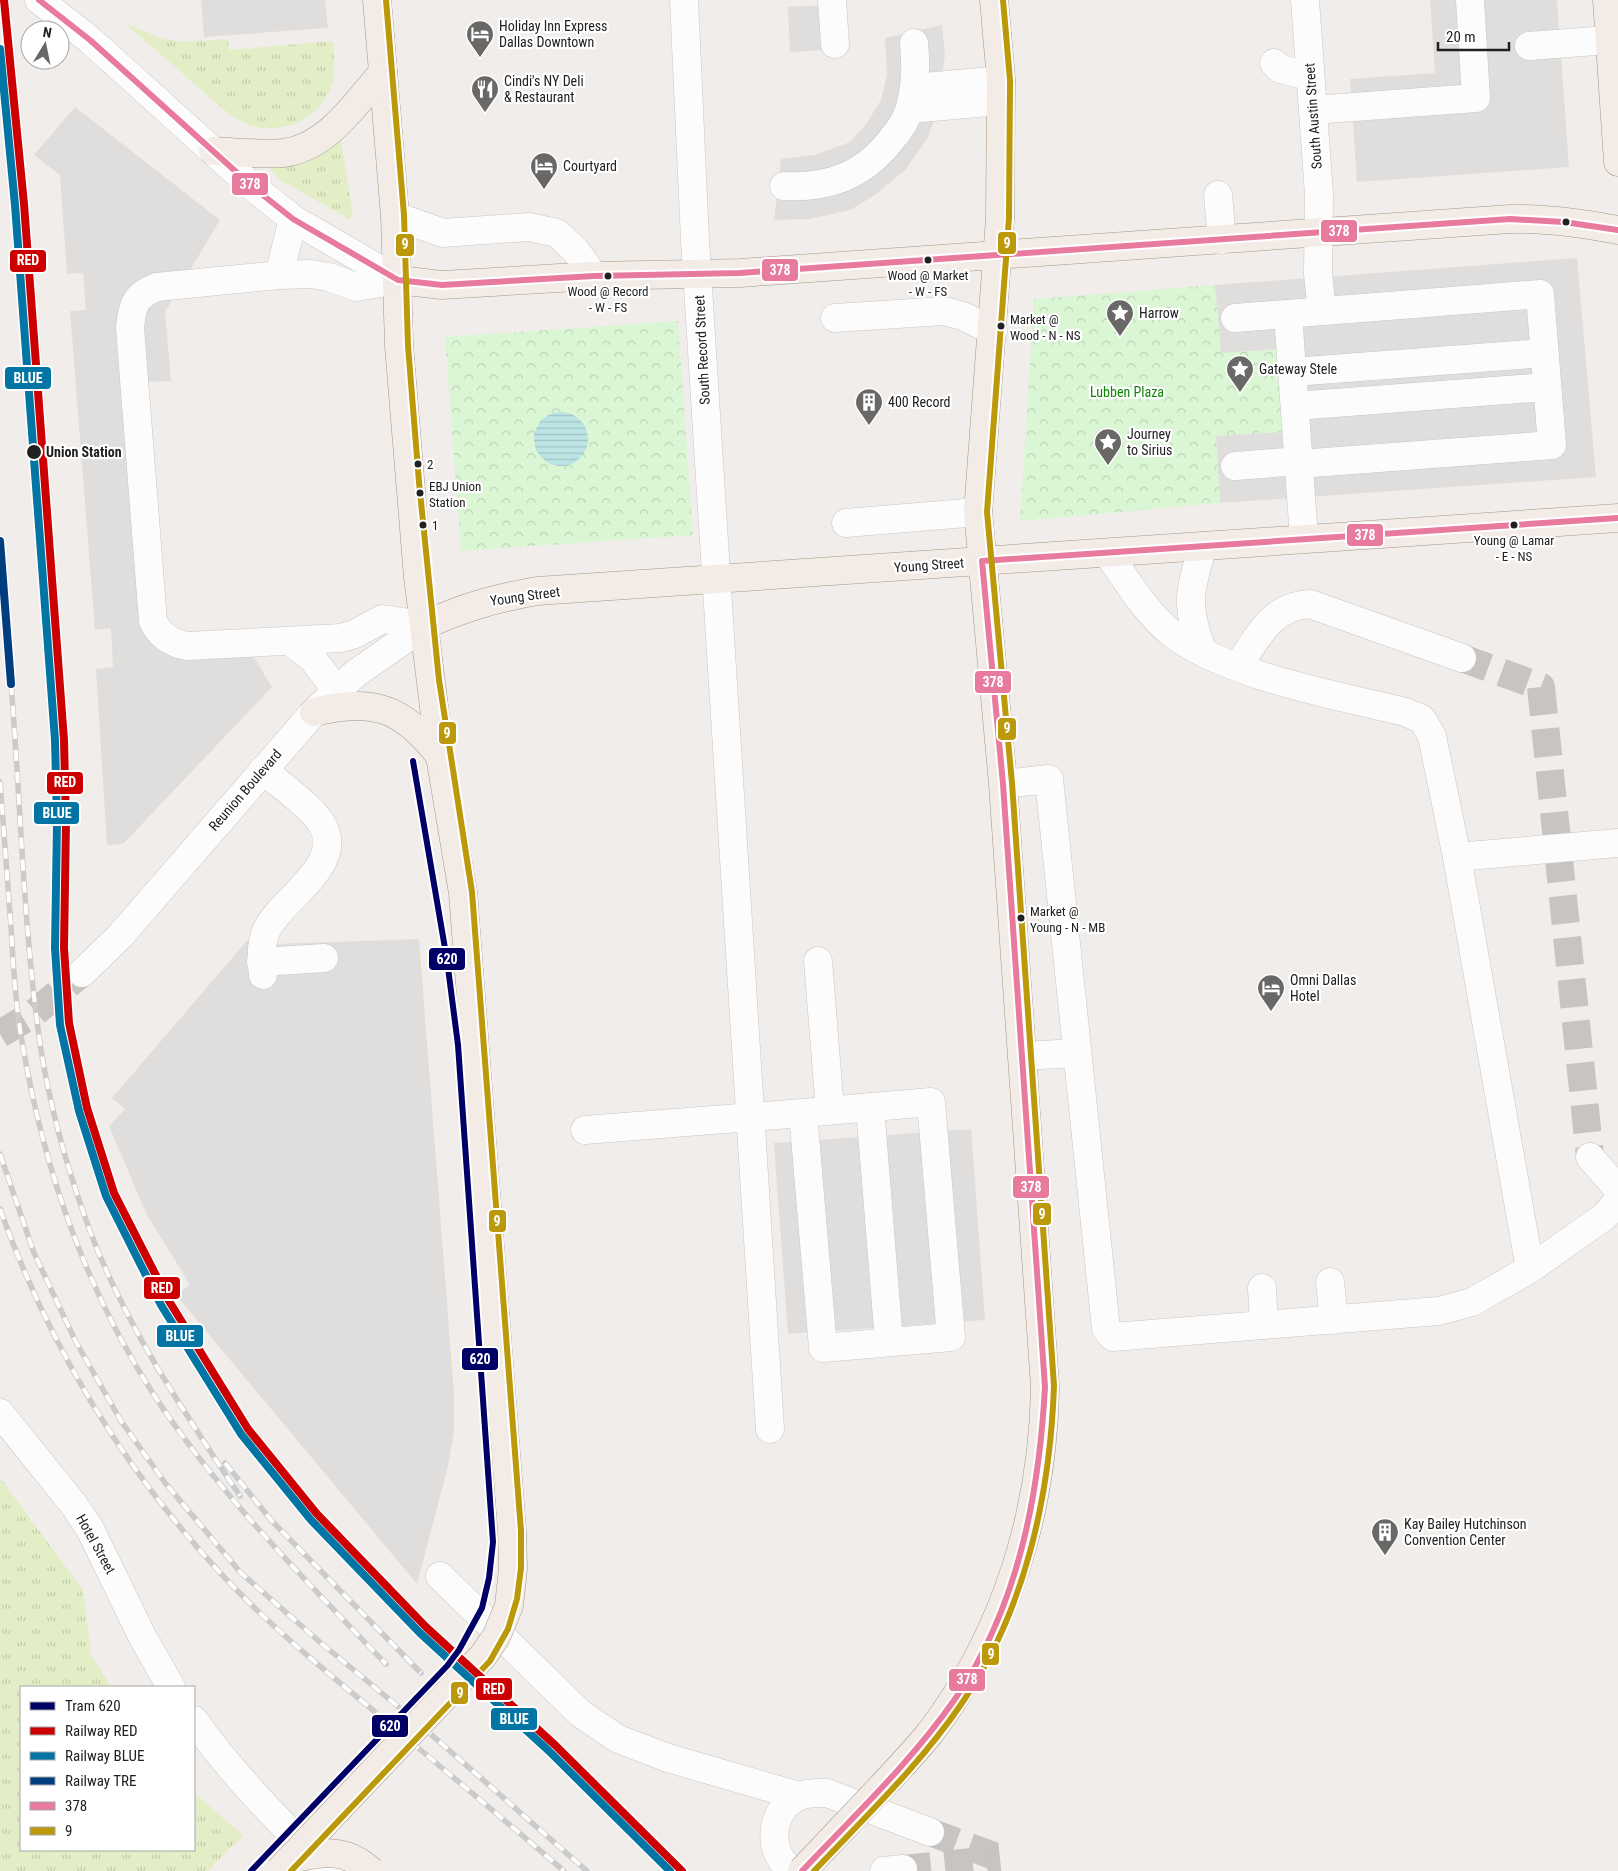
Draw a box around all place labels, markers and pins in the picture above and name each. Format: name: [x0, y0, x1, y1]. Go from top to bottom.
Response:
place label: Holiday Inn Express Dallas Downtown: [499, 18, 607, 50]
hotel icon: Holiday Inn Express Dallas Downtown: [465, 19, 495, 58]
place label: Cindi's NY Deli & Restaurant: [504, 73, 584, 105]
restaurant icon: Cindi's NY Deli & Restaurant: [470, 74, 500, 113]
hotel icon: Courtyard: [529, 151, 559, 190]
place label: Courtyard: [563, 158, 617, 174]
unlabelled marker: [1561, 217, 1571, 227]
marker: Wood @ Market - W - FS: [923, 255, 933, 265]
place label: Wood @ Market - W - FS: [888, 268, 969, 299]
marker: Wood @ Record - W - FS: [603, 271, 613, 281]
place label: Wood @ Record - W - FS: [568, 284, 648, 315]
place icon: Harrow: [1105, 298, 1135, 337]
place label: Harrow: [1139, 305, 1179, 321]
place label: Market @ Wood - N - NS: [1010, 312, 1081, 343]
marker: Market @ Wood - N - NS: [996, 321, 1006, 331]
place icon: Gateway Stele: [1225, 354, 1255, 393]
place label: Gateway Stele: [1259, 361, 1338, 377]
building icon: 400 Record: [854, 387, 884, 426]
place label: 400 Record: [888, 394, 951, 410]
place label: Journey to Sirius: [1127, 426, 1172, 458]
place icon: Journey to Sirius: [1093, 427, 1123, 466]
marker: Union Station: [25, 443, 43, 461]
place label: Union Station: [46, 444, 122, 460]
place label: 2: [427, 457, 433, 472]
marker: 2: [413, 459, 423, 469]
place label: EBJ Union Station: [429, 479, 481, 510]
marker: EBJ Union Station: [415, 488, 425, 498]
place label: 1: [432, 518, 438, 533]
marker: 1: [418, 520, 428, 530]
marker: Young @ Lamar - E - NS: [1509, 520, 1519, 530]
place label: Young @ Lamar - E - NS: [1474, 533, 1554, 564]
place label: Market @ Young - N - MB: [1030, 904, 1105, 935]
marker: Market @ Young - N - MB: [1016, 913, 1026, 923]
place label: Omni Dallas Hotel: [1290, 972, 1356, 1004]
hotel icon: Omni Dallas Hotel: [1256, 973, 1286, 1012]
place label: Kay Bailey Hutchinson Convention Center: [1404, 1516, 1527, 1548]
building icon: Kay Bailey Hutchinson Convention Center: [1370, 1517, 1400, 1556]

